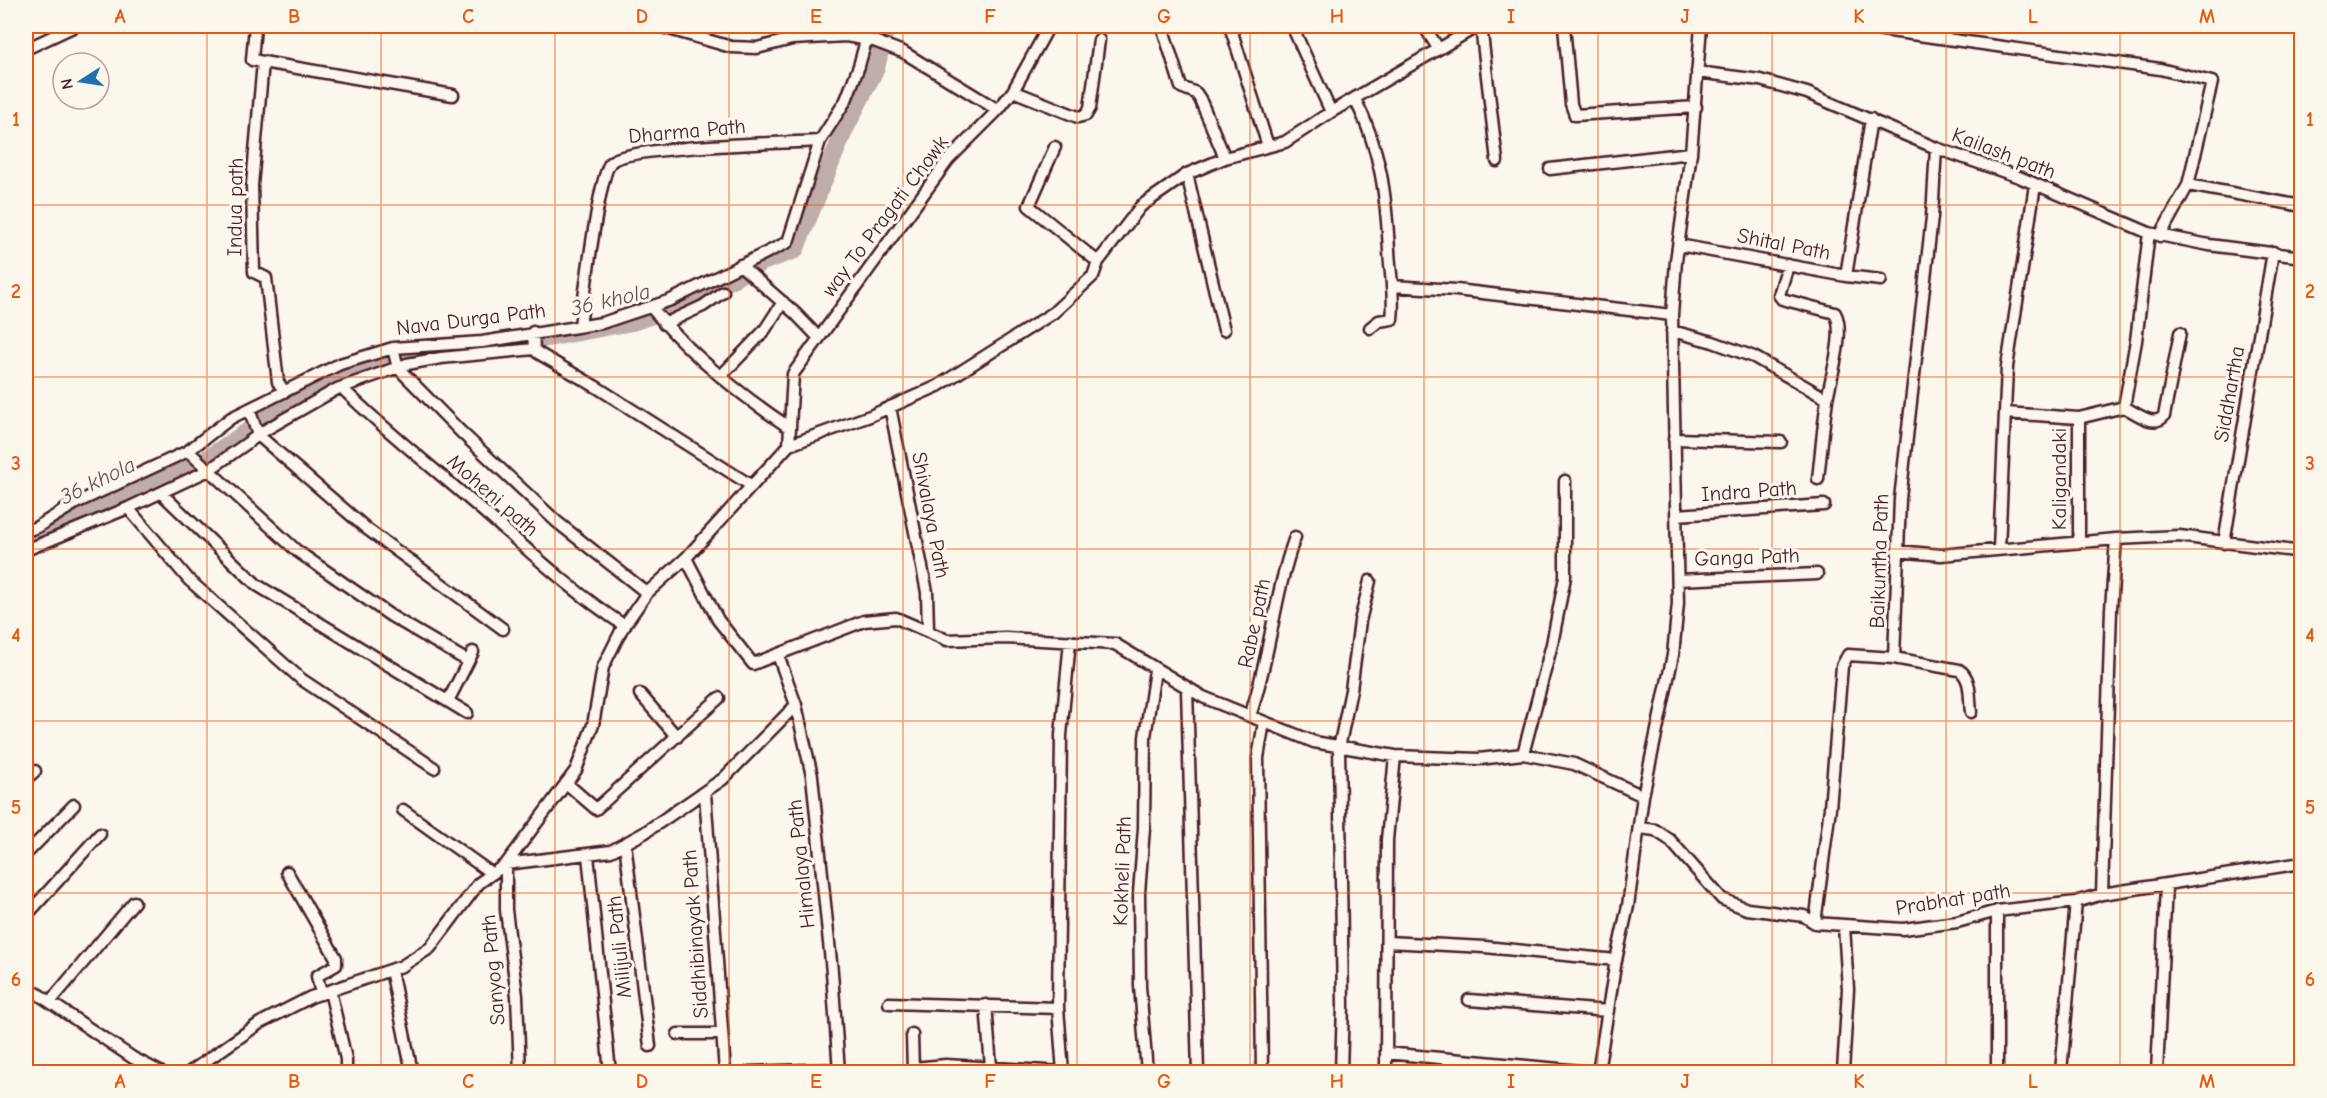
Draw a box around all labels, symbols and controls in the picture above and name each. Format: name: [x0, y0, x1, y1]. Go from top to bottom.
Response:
text: A: [114, 5, 126, 28]
text: B: [288, 5, 300, 28]
text: C: [462, 5, 474, 28]
text: D: [636, 5, 648, 28]
text: E: [810, 5, 822, 28]
text: F: [984, 5, 996, 28]
text: G: [1157, 5, 1171, 28]
text: H: [1330, 5, 1344, 28]
text: I: [1507, 5, 1515, 28]
text: J: [1680, 5, 1690, 28]
text: K: [1853, 5, 1865, 28]
text: L: [2028, 5, 2038, 28]
text: M: [2199, 5, 2215, 28]
north arrow: [51, 51, 111, 111]
text: N: [57, 77, 77, 91]
text: 1: [12, 108, 20, 131]
text: 1: [2306, 108, 2314, 131]
street label: Dharma Path: [627, 114, 747, 148]
street label: Kailash path: [1949, 122, 2059, 184]
street label: way To Pragati Chowk: [817, 131, 953, 301]
street label: Indua path: [222, 157, 248, 257]
street label: Shital Path: [1735, 223, 1833, 265]
water label: 36 khola: [568, 278, 652, 322]
text: 2: [11, 280, 21, 303]
text: 2: [2305, 280, 2315, 303]
street label: Nava Durga Path: [395, 298, 547, 340]
street label: Siddhartha: [2209, 344, 2249, 444]
street label: Kaligandaki: [2047, 428, 2071, 530]
street label: Moheni path: [442, 449, 544, 541]
street label: Shivalaya Path: [907, 450, 955, 580]
text: 3: [11, 452, 21, 475]
water label: 36 khola: [55, 452, 139, 510]
text: 3: [2305, 452, 2315, 475]
street label: Indra Path: [1700, 476, 1798, 506]
street label: Baikuntha Path: [1865, 493, 1893, 629]
street label: Ganga Path: [1694, 543, 1800, 571]
street label: Rabe path: [1233, 576, 1275, 670]
text: 4: [11, 624, 21, 647]
text: 4: [2305, 624, 2315, 647]
text: 5: [11, 796, 21, 819]
text: 5: [2305, 796, 2315, 819]
street label: Himalaya Path: [782, 798, 820, 930]
street label: Kokheli Path: [1108, 816, 1136, 926]
street label: Siddhibinayak Path: [677, 849, 713, 1019]
street label: Prabhat path: [1894, 878, 2012, 920]
street label: Milijuli Path: [602, 895, 636, 999]
street label: Sanyog Path: [476, 913, 510, 1027]
text: 6: [11, 968, 21, 991]
text: 6: [2305, 968, 2315, 991]
text: A: [114, 1070, 126, 1093]
text: B: [288, 1070, 300, 1093]
text: C: [462, 1070, 474, 1093]
text: D: [636, 1070, 648, 1093]
text: E: [810, 1070, 822, 1093]
text: F: [984, 1070, 996, 1093]
text: G: [1157, 1070, 1171, 1093]
text: H: [1330, 1070, 1344, 1093]
text: I: [1507, 1070, 1515, 1093]
text: J: [1680, 1070, 1690, 1093]
text: K: [1853, 1070, 1865, 1093]
text: L: [2028, 1070, 2038, 1093]
text: M: [2199, 1070, 2215, 1093]

